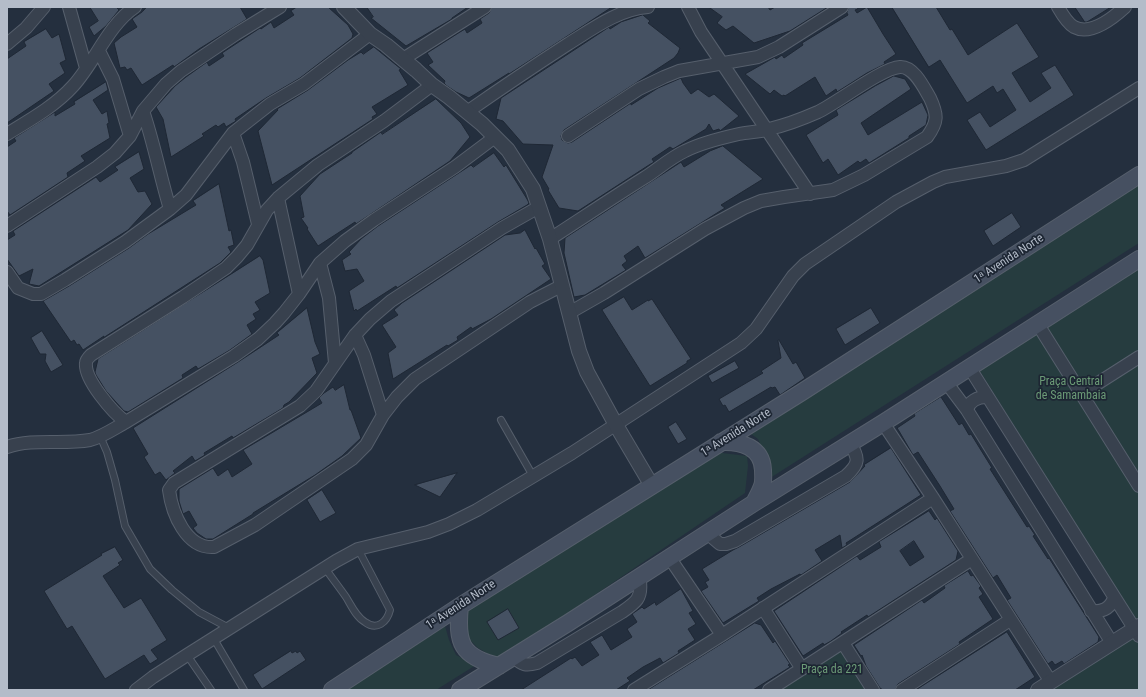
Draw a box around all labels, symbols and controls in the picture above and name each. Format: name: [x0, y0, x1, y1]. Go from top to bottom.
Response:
street label: 1ᵃ Avenida Norte: [972, 231, 1046, 287]
park label: Praça Central de Samambaia: [1036, 375, 1106, 403]
street label: 1ᵃ Avenida Norte: [698, 406, 774, 460]
street label: 1ᵃ Avenida Norte: [424, 577, 498, 633]
park label: Praça da 221: [801, 663, 863, 677]

